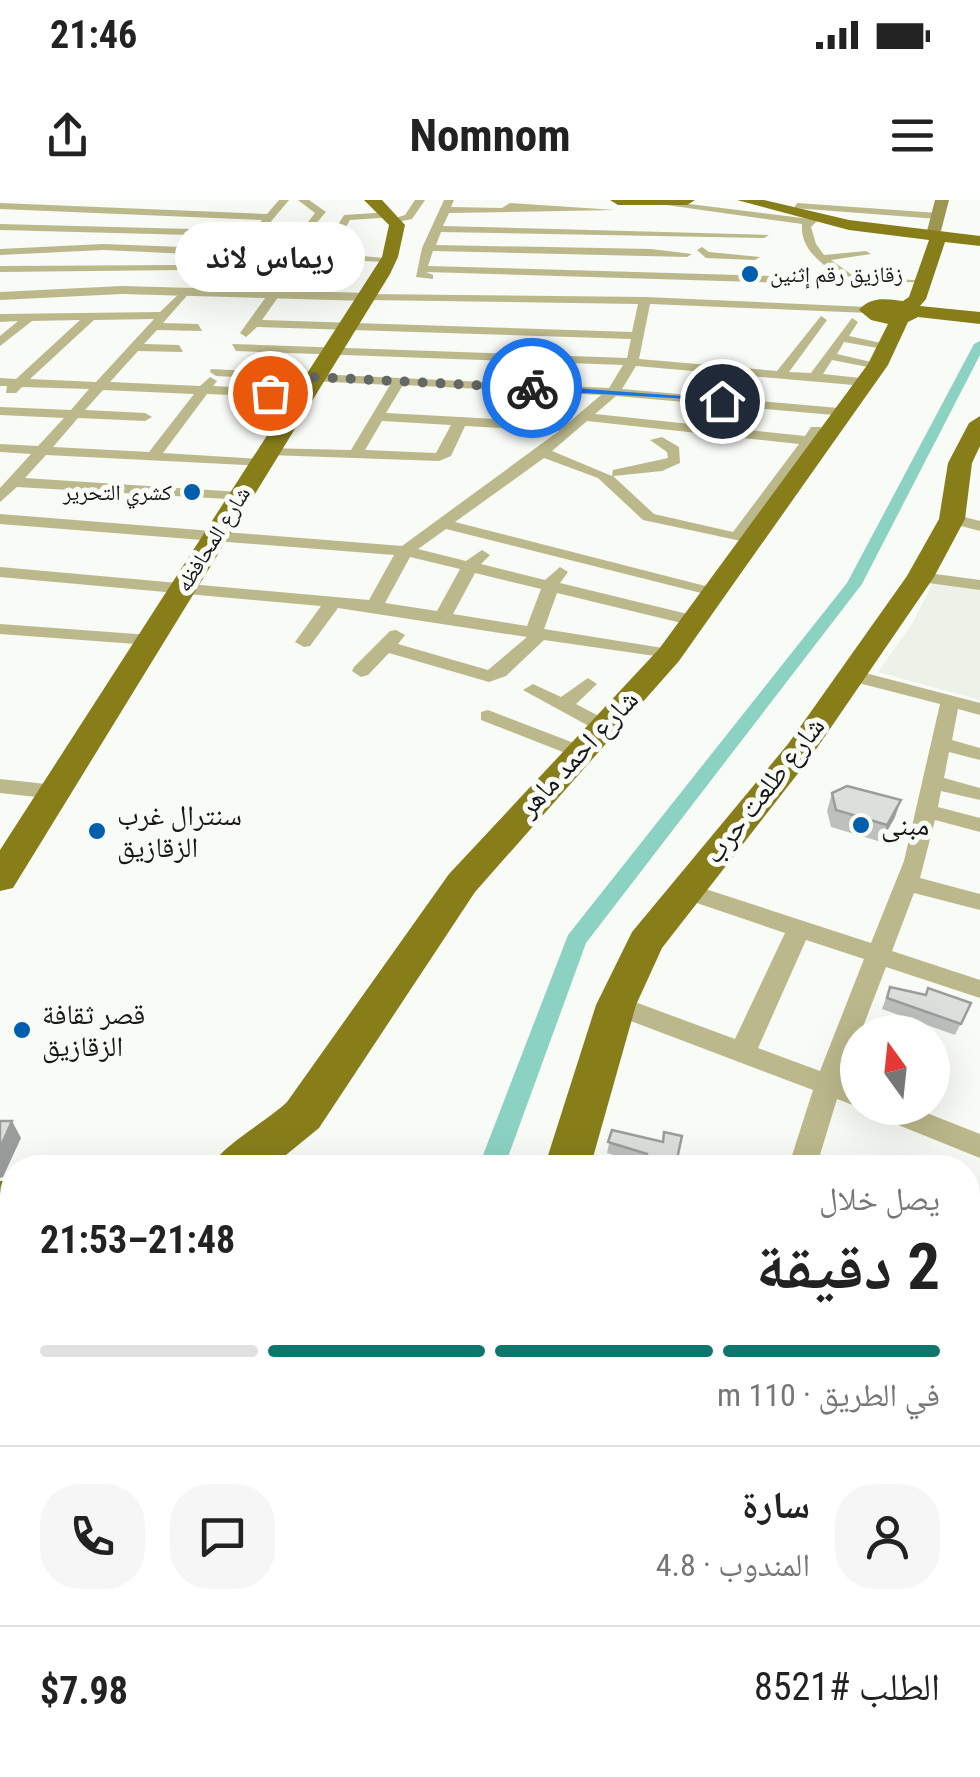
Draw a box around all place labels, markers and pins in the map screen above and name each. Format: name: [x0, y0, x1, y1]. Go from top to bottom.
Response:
callout: ريماس لاند: [175, 223, 365, 293]
place label: زقازيق رقم إثنين: [770, 262, 903, 289]
marker: زقازيق رقم إثنين: [739, 263, 761, 285]
pin: [228, 351, 313, 436]
pin: [680, 359, 765, 444]
place label: كشري التحرير: [62, 480, 172, 509]
marker: كشري التحرير: [181, 481, 203, 503]
place label: سنترال غرب الزقازيق: [117, 799, 242, 865]
place label: مبنى: [881, 809, 929, 843]
marker: مبنى: [850, 814, 872, 836]
marker: سنترال غرب الزقازيق: [86, 820, 108, 842]
place label: قصر ثقافة الزقازيق: [42, 998, 145, 1064]
marker: قصر ثقافة الزقازيق: [11, 1019, 33, 1041]

